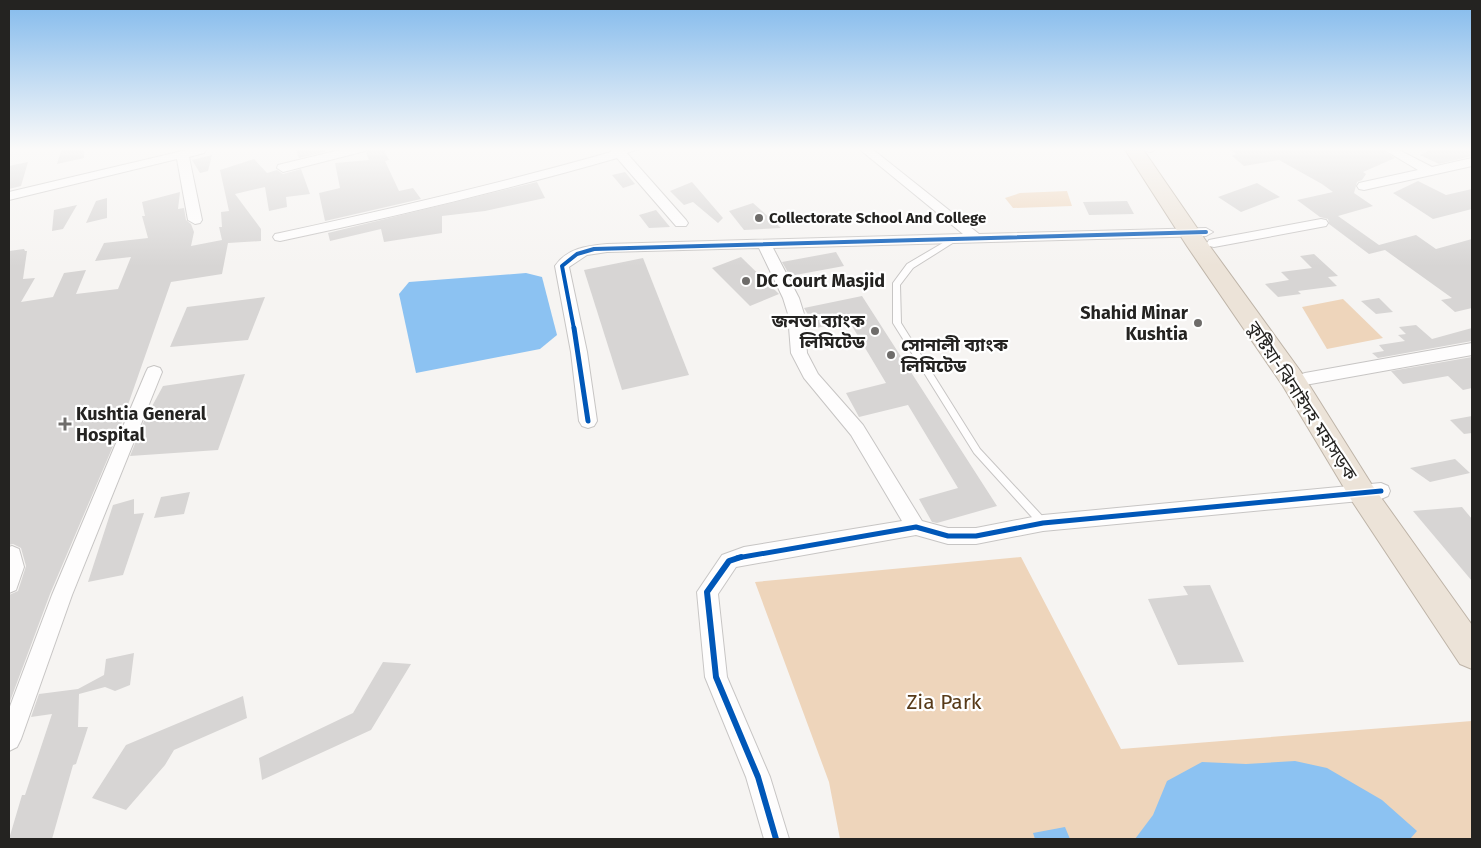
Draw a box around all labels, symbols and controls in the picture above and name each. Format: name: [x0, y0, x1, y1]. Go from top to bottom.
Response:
place label: Collectorate School And College: [769, 209, 986, 227]
marker: Collectorate School And College: [753, 212, 765, 224]
place label: DC Court Masjid: [756, 270, 885, 292]
marker: DC Court Masjid: [740, 275, 752, 287]
place label: Shahid Minar Kushtia: [1080, 302, 1189, 345]
place label: জনতা ব্যাংক লিমিটেড: [771, 310, 866, 353]
marker: Shahid Minar Kushtia: [1192, 317, 1204, 329]
street label: কুষ্টিয়া-ঝিনাইদহ মহাসড়ক: [1242, 317, 1362, 485]
marker: জনতা ব্যাংক লিমিটেড: [869, 325, 881, 337]
place label: সোনালী ব্যাংক লিমিটেড: [900, 334, 1008, 377]
marker: সোনালী ব্যাংক লিমিটেড: [885, 349, 897, 361]
place label: Kushtia General Hospital: [76, 403, 207, 446]
marker: Kushtia General Hospital: [58, 417, 72, 431]
park label: Zia Park: [906, 689, 982, 715]

